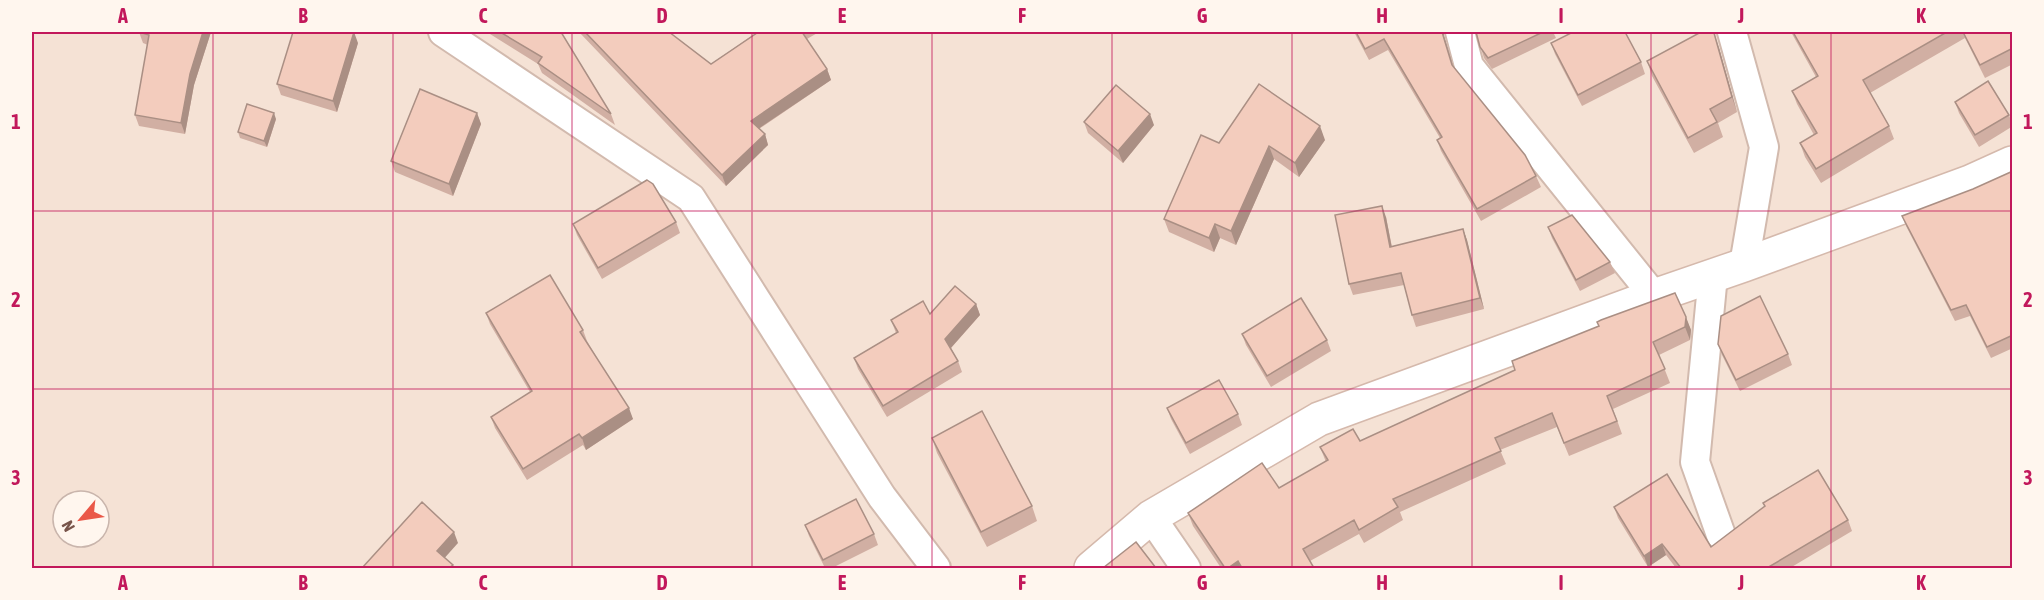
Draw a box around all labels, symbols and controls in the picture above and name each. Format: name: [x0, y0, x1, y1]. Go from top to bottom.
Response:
text: A: [117, 4, 128, 27]
text: B: [298, 4, 308, 27]
text: C: [479, 4, 488, 27]
text: D: [656, 4, 668, 27]
text: E: [838, 4, 847, 27]
text: F: [1018, 4, 1026, 27]
text: G: [1197, 4, 1208, 27]
text: H: [1376, 4, 1388, 27]
text: I: [1558, 4, 1564, 27]
text: J: [1737, 4, 1744, 27]
text: K: [1916, 4, 1926, 27]
text: 1: [11, 110, 21, 133]
text: 1: [2023, 110, 2033, 133]
text: 2: [11, 288, 21, 311]
text: 2: [2023, 288, 2033, 311]
text: 3: [11, 466, 21, 489]
text: 3: [2023, 466, 2033, 489]
north arrow: [51, 489, 111, 549]
text: N: [58, 518, 78, 535]
text: A: [117, 571, 128, 594]
text: B: [298, 571, 308, 594]
text: C: [479, 571, 488, 594]
text: D: [656, 571, 668, 594]
text: E: [838, 571, 847, 594]
text: F: [1018, 571, 1026, 594]
text: G: [1197, 571, 1208, 594]
text: H: [1376, 571, 1388, 594]
text: I: [1558, 571, 1564, 594]
text: J: [1737, 571, 1744, 594]
text: K: [1916, 571, 1926, 594]

